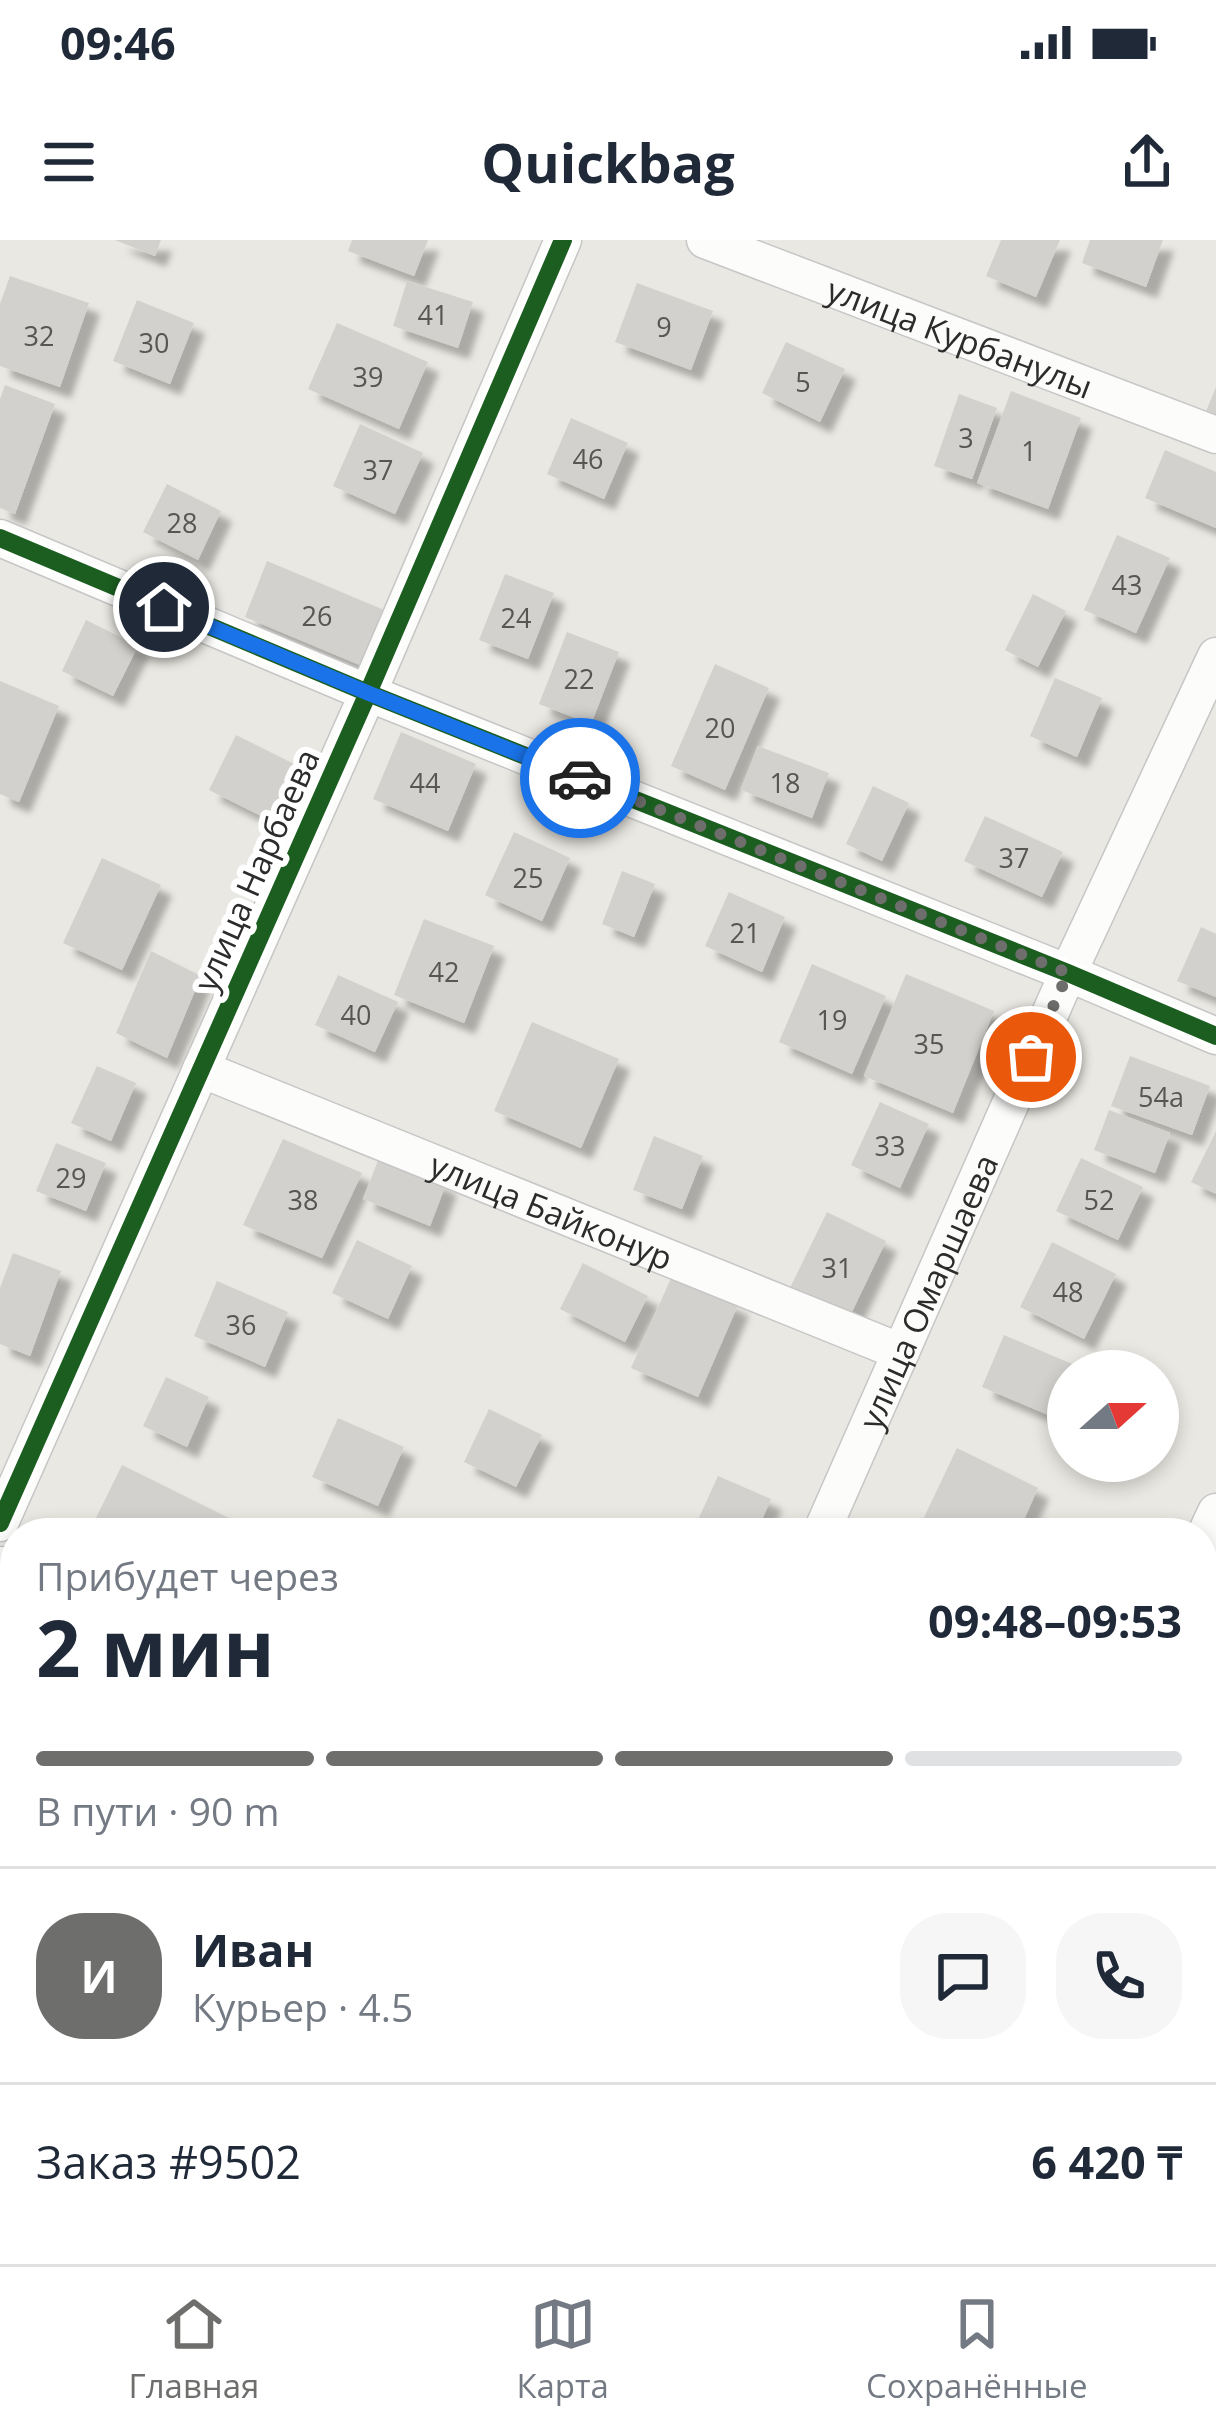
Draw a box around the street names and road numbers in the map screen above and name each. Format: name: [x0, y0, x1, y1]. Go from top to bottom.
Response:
street label: улица Курбанулы: [821, 266, 1099, 408]
street label: улица Нарбаева: [182, 742, 330, 998]
street label: улица Байконур: [423, 1141, 680, 1280]
street label: улица Омаршаева: [847, 1147, 1008, 1436]

